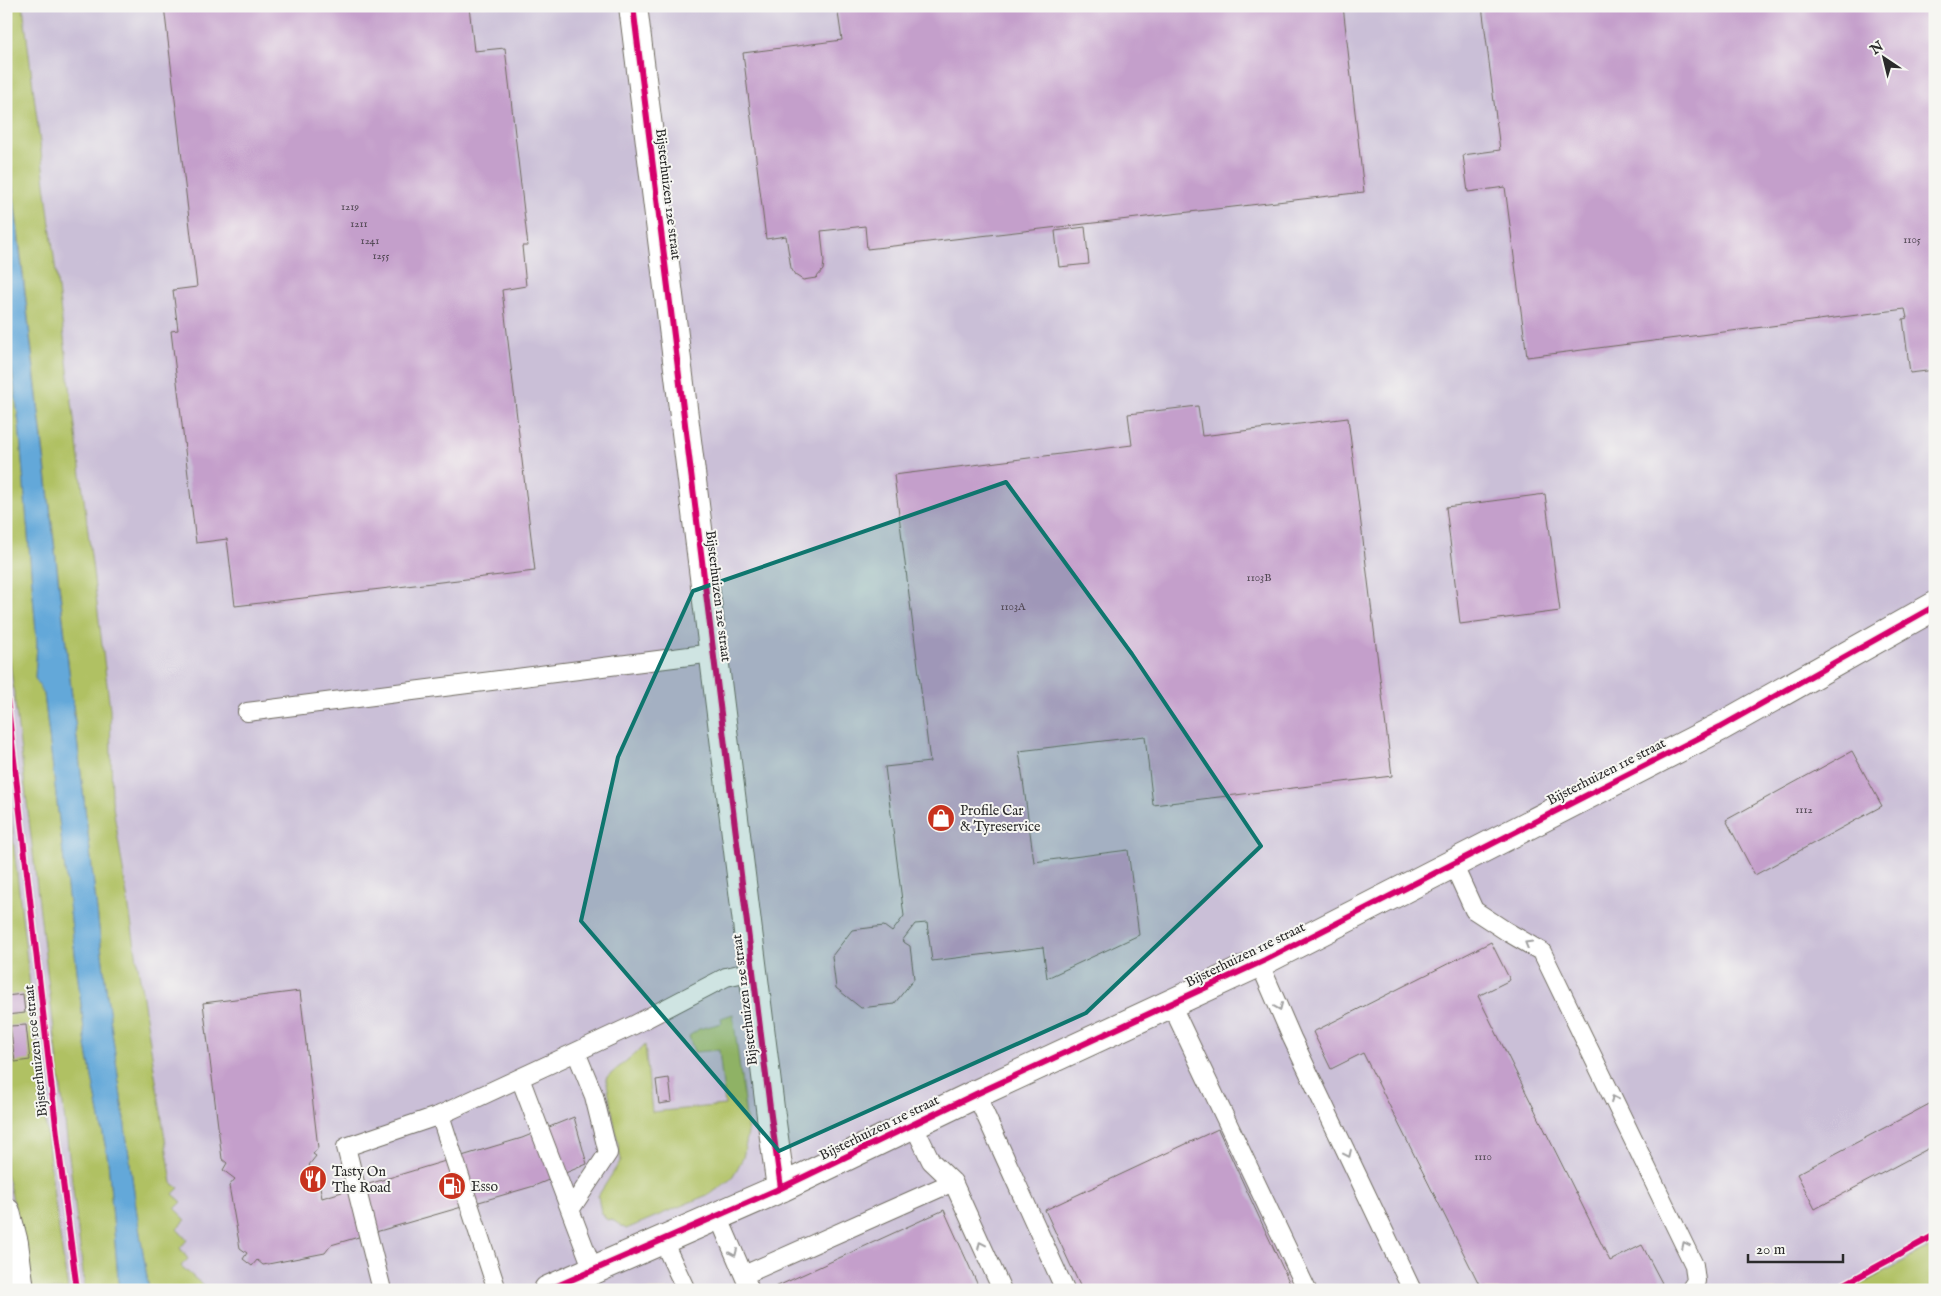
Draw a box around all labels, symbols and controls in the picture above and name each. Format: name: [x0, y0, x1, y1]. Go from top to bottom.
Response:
north arrow: [1858, 32, 1908, 82]
text: N: [1866, 37, 1887, 60]
street label: Bijsterhuizen 12e straat: [651, 127, 685, 261]
house number: 1219: [341, 200, 359, 214]
house number: 1211: [350, 217, 368, 231]
house number: 1105: [1903, 233, 1921, 247]
house number: 1241: [361, 234, 379, 248]
house number: 1255: [372, 249, 390, 263]
street label: Bijsterhuizen 12e straat: [701, 529, 735, 663]
house number: 1103B: [1247, 571, 1271, 585]
house number: 1103A: [1000, 600, 1026, 614]
street label: Bijsterhuizen 11e straat: [1544, 734, 1669, 810]
place label: Profile Car & Tyreservice: [960, 802, 1041, 836]
shop icon: Profile Car & Tyreservice: [926, 803, 956, 833]
house number: 1112: [1795, 803, 1813, 817]
street label: Bijsterhuizen 11e straat: [1183, 918, 1308, 992]
street label: Bijsterhuizen 12e straat: [728, 933, 762, 1067]
one-way arrow: [1524, 940, 1533, 950]
street label: Bijsterhuizen 10e straat: [20, 984, 52, 1118]
one-way arrow: [1272, 1002, 1283, 1011]
street label: Bijsterhuizen 11e straat: [817, 1091, 942, 1165]
one-way arrow: [1609, 1095, 1620, 1104]
one-way arrow: [1341, 1149, 1352, 1158]
house number: 1110: [1474, 1150, 1492, 1164]
place label: Tasty On The Road: [332, 1163, 391, 1197]
restaurant icon: Tasty On The Road: [298, 1164, 328, 1194]
fuel station icon: Esso: [437, 1171, 467, 1201]
place label: Esso: [471, 1178, 499, 1196]
scale bar: [1748, 1231, 1844, 1263]
text: 20 m: [1756, 1240, 1786, 1259]
one-way arrow: [977, 1241, 988, 1250]
one-way arrow: [1681, 1241, 1691, 1250]
one-way arrow: [727, 1248, 738, 1257]

